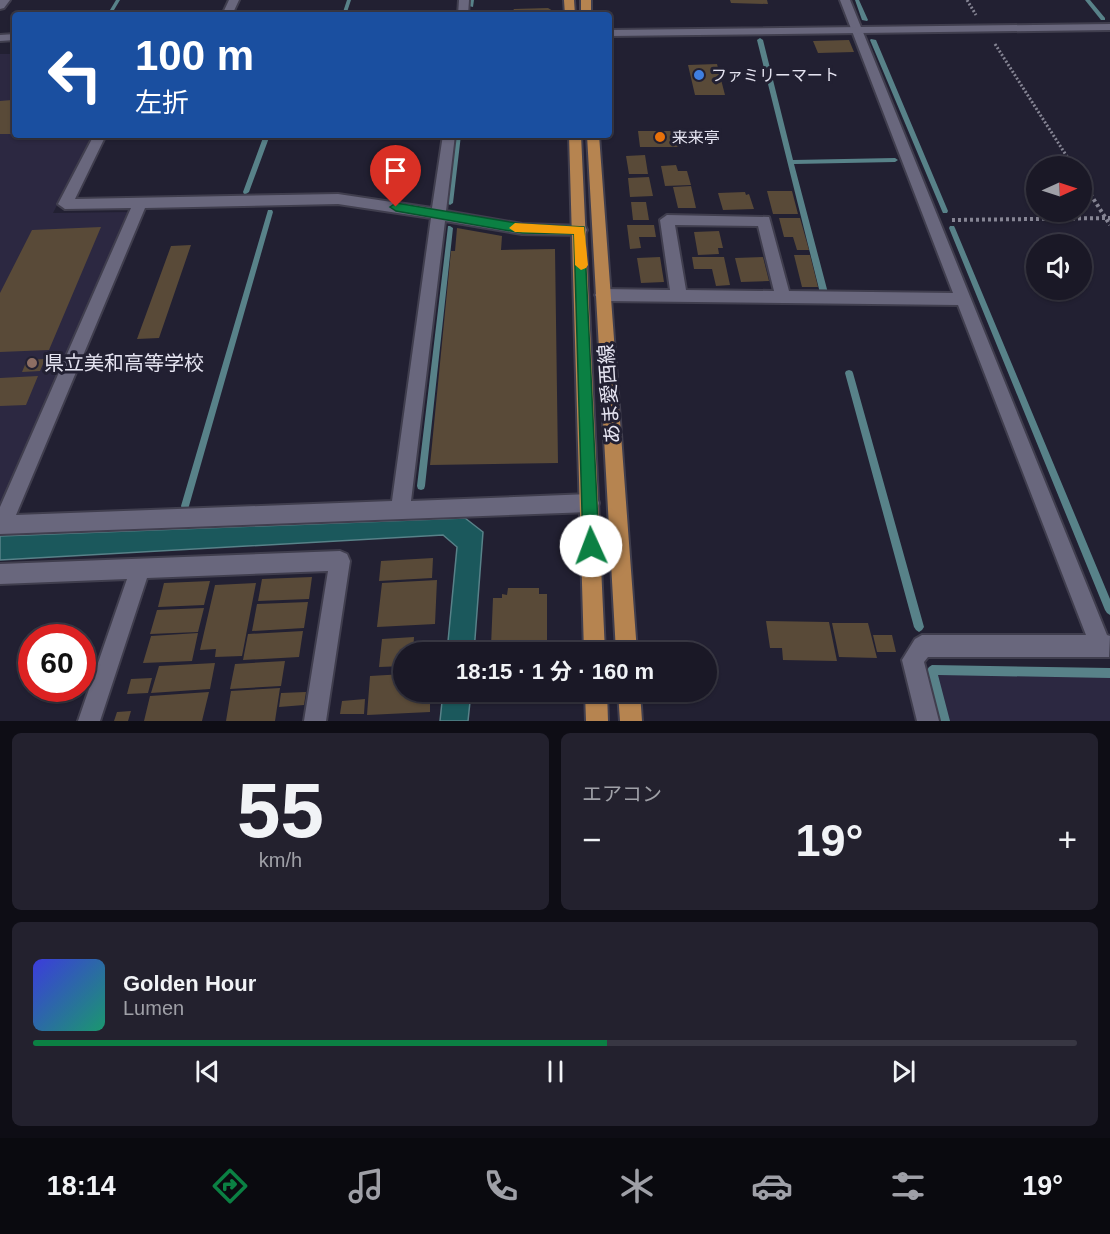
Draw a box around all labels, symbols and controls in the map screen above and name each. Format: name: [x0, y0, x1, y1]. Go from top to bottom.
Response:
text: 100 m: [135, 32, 254, 79]
icon: left: [36, 36, 114, 114]
place label: ファミリーマート: [711, 67, 839, 84]
marker: ファミリーマート: [692, 68, 706, 82]
text: 左折: [135, 88, 189, 118]
place label: 来来亭: [672, 129, 720, 146]
marker: 来来亭: [653, 130, 667, 144]
pin: [370, 145, 421, 207]
icon: arrive: [379, 154, 412, 187]
north arrow: [1026, 156, 1092, 222]
map controls: [1026, 156, 1092, 300]
button: sound: [1026, 234, 1092, 300]
street label: あま愛西線: [595, 343, 623, 445]
place label: 県立美和高等学校: [44, 352, 204, 374]
marker: 県立美和高等学校: [25, 356, 39, 370]
position arrow: [559, 514, 623, 578]
speed limit sign: 60: [18, 624, 96, 702]
text: 18:15 · 1 分 · 160 m: [456, 659, 654, 684]
text: 55: [237, 766, 324, 854]
text: エアコン: [582, 783, 662, 805]
text: 19°: [795, 815, 864, 866]
text: −: [582, 821, 601, 858]
text: +: [1058, 821, 1077, 858]
text: km/h: [259, 849, 302, 871]
text: Golden Hour: [123, 971, 256, 996]
text: Lumen: [123, 997, 184, 1019]
icon: previous: [191, 1055, 224, 1088]
icon: pause: [539, 1055, 572, 1088]
icon: next: [887, 1055, 920, 1088]
icon: directions: [209, 1165, 251, 1207]
icon: music: [345, 1165, 387, 1207]
icon: phone: [480, 1165, 522, 1207]
icon: climate: [616, 1165, 658, 1207]
icon: car: [751, 1165, 793, 1207]
icon: filters: [887, 1165, 929, 1207]
text: 18:14: [47, 1171, 116, 1201]
text: 19°: [1022, 1171, 1063, 1201]

